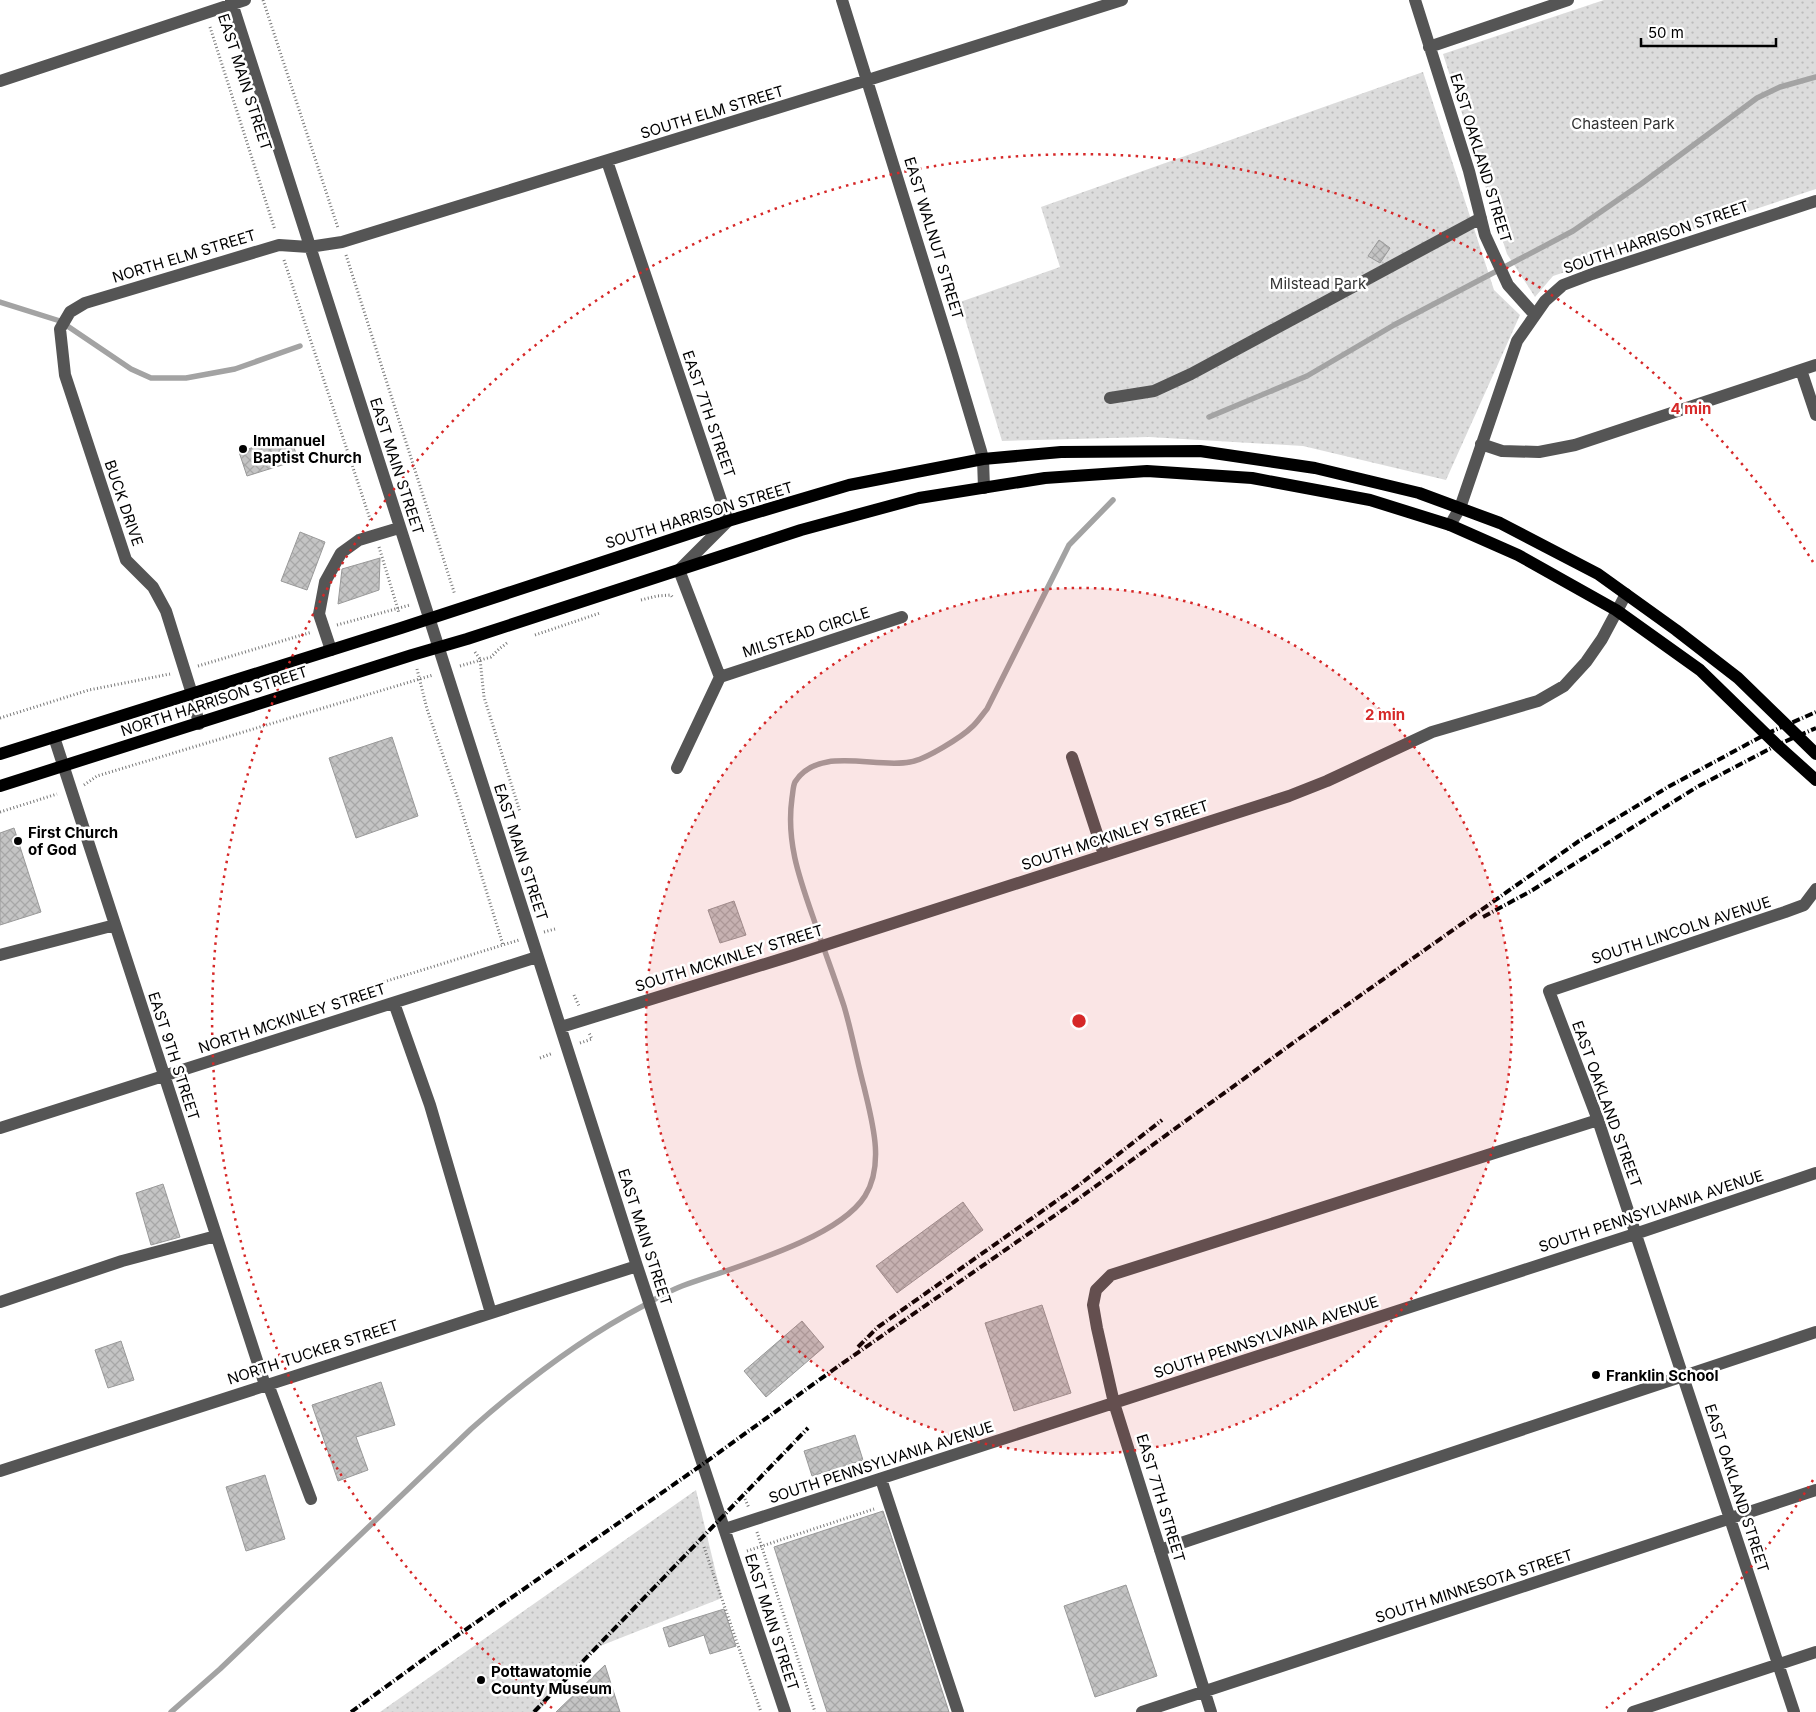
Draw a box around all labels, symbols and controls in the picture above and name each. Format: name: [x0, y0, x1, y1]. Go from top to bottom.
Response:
street label: EAST MAIN STREET: [214, 11, 276, 153]
scale bar: [1641, 15, 1776, 47]
text: 50 m: [1648, 23, 1684, 42]
street label: EAST OAKLAND STREET: [1446, 71, 1516, 245]
street label: SOUTH ELM STREET: [638, 81, 786, 143]
park label: Chasteen Park: [1571, 114, 1676, 133]
street label: EAST WALNUT STREET: [900, 155, 968, 321]
street label: SOUTH HARRISON STREET: [1561, 196, 1751, 278]
street label: NORTH ELM STREET: [110, 225, 258, 287]
park label: Milstead Park: [1270, 274, 1367, 293]
street label: EAST 7TH STREET: [678, 348, 740, 480]
street label: EAST MAIN STREET: [366, 395, 428, 537]
text: 4 min: [1671, 399, 1711, 418]
place label: Immanuel Baptist Church: [253, 431, 362, 467]
marker: Immanuel Baptist Church: [237, 443, 249, 455]
street label: BUCK DRIVE: [100, 457, 148, 549]
street label: SOUTH HARRISON STREET: [603, 477, 795, 553]
street label: MILSTEAD CIRCLE: [740, 602, 872, 662]
street label: NORTH HARRISON STREET: [118, 662, 310, 740]
text: 2 min: [1365, 705, 1405, 724]
street label: EAST MAIN STREET: [490, 781, 552, 923]
street label: SOUTH MCKINLEY STREET: [1019, 796, 1211, 874]
place label: First Church of God: [28, 823, 118, 859]
marker: First Church of God: [12, 835, 24, 847]
street label: SOUTH LINCOLN AVENUE: [1589, 892, 1773, 968]
street label: SOUTH MCKINLEY STREET: [633, 920, 825, 996]
street label: NORTH MCKINLEY STREET: [196, 979, 388, 1057]
street label: EAST 9TH STREET: [144, 989, 204, 1123]
centre of rings: [1070, 1012, 1088, 1030]
street label: EAST OAKLAND STREET: [1568, 1018, 1646, 1190]
street label: EAST MAIN STREET: [614, 1166, 676, 1308]
street label: SOUTH PENNSYLVANIA AVENUE: [1536, 1166, 1766, 1256]
street label: SOUTH PENNSYLVANIA AVENUE: [1151, 1292, 1381, 1382]
street label: NORTH TUCKER STREET: [225, 1315, 401, 1389]
place label: Franklin School: [1606, 1366, 1719, 1385]
marker: Franklin School: [1590, 1369, 1602, 1381]
street label: EAST OAKLAND STREET: [1701, 1401, 1773, 1575]
street label: SOUTH PENNSYLVANIA AVENUE: [766, 1417, 996, 1507]
street label: EAST 7TH STREET: [1132, 1432, 1190, 1564]
street label: SOUTH MINNESOTA STREET: [1373, 1545, 1575, 1627]
street label: EAST MAIN STREET: [741, 1551, 803, 1693]
place label: Pottawatomie County Museum: [491, 1662, 612, 1698]
marker: Pottawatomie County Museum: [475, 1674, 487, 1686]

